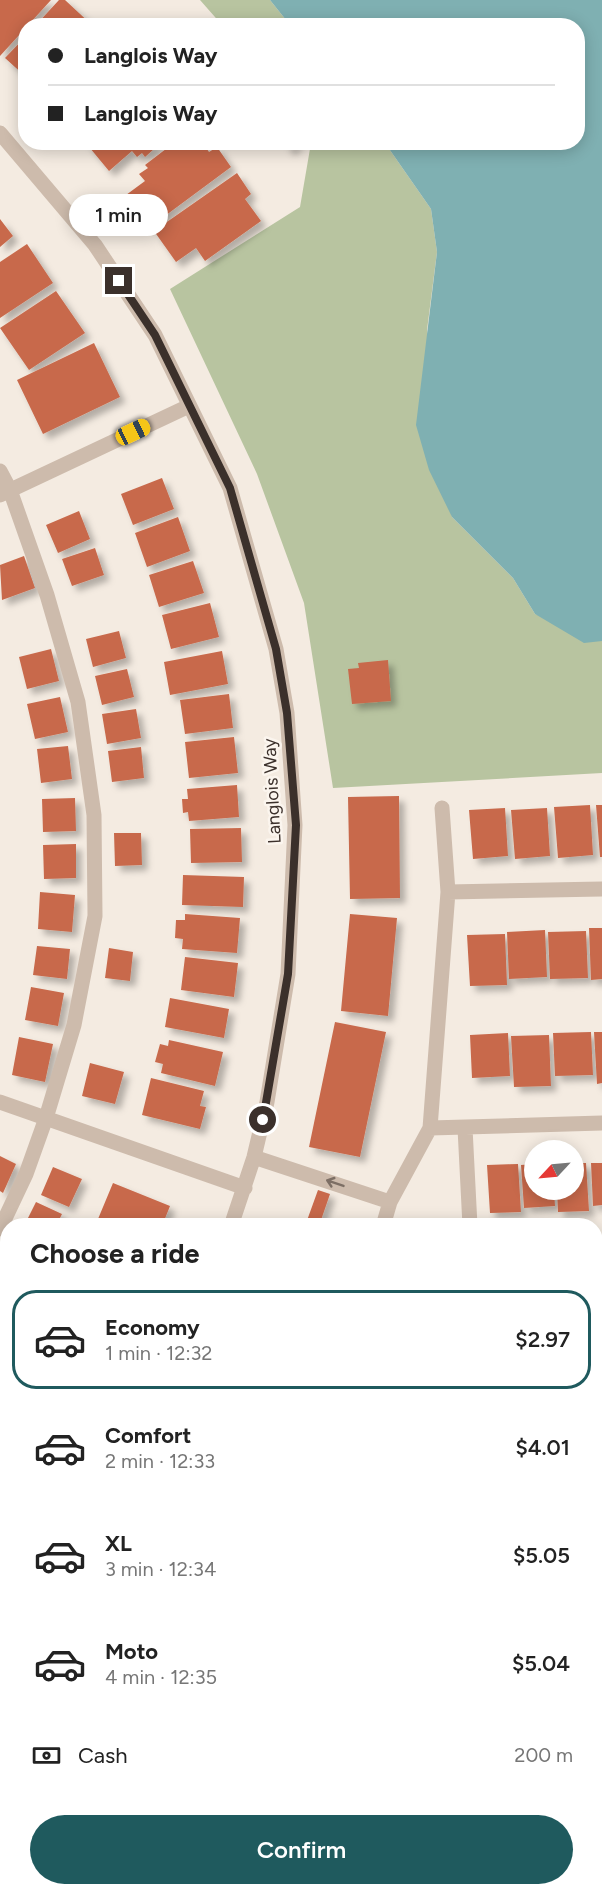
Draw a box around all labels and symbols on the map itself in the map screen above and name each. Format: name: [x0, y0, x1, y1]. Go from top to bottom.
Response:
callout: 1 min: [70, 194, 168, 236]
route end: [105, 267, 132, 294]
car: [113, 416, 153, 448]
street label: Langlois Way: [258, 737, 286, 844]
route start: [249, 1106, 276, 1133]
north arrow: [524, 1140, 584, 1200]
one-way arrow: [326, 1176, 345, 1187]

